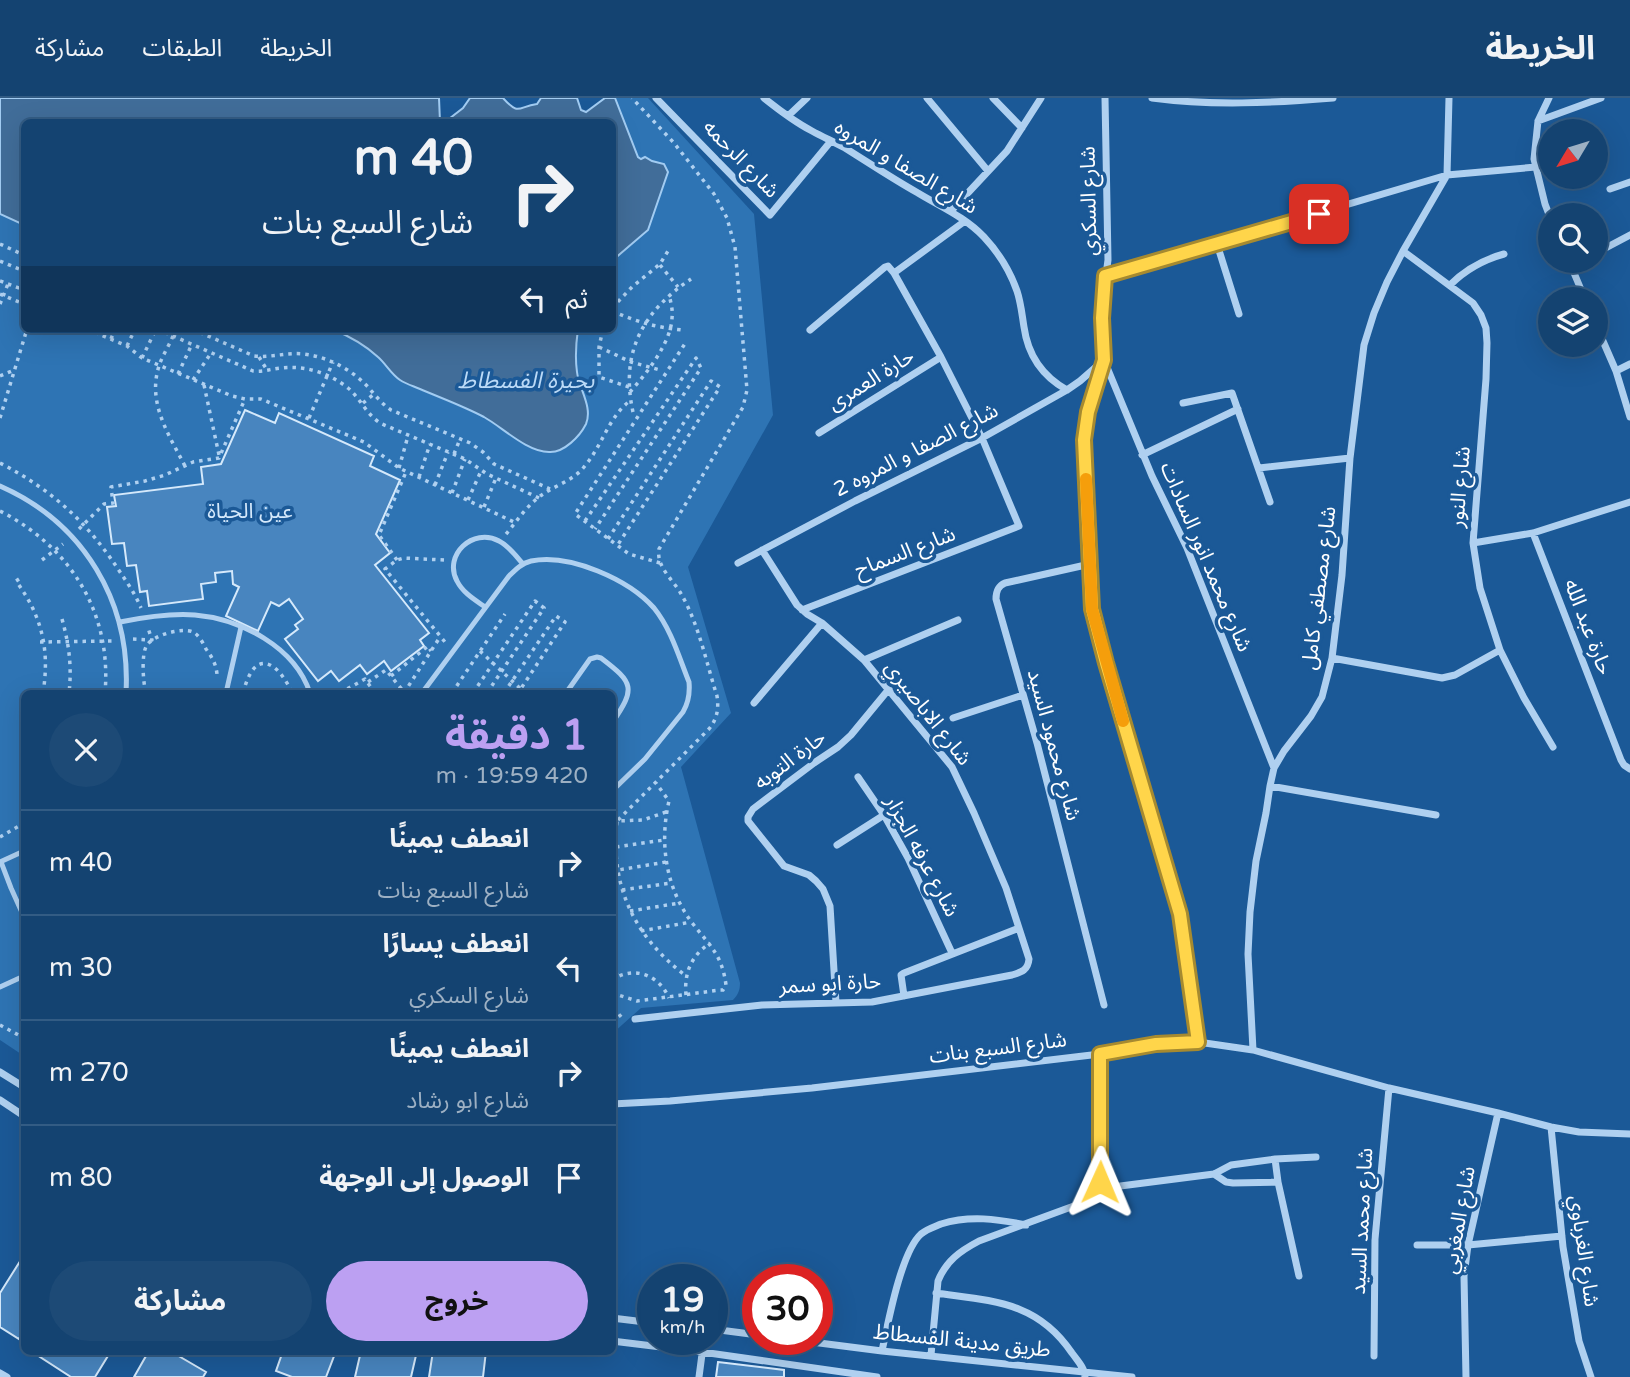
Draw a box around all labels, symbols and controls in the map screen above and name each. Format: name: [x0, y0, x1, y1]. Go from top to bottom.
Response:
text: الخريطة: [1485, 29, 1595, 68]
text: مشاركة: [35, 34, 104, 63]
text: الطبقات: [142, 34, 222, 63]
text: الخريطة: [260, 34, 332, 63]
street label: شارع الصفا و المروه: [829, 114, 982, 221]
street label: شارع الرحمه: [696, 115, 784, 205]
north arrow: [1538, 119, 1608, 189]
map controls: [1538, 119, 1608, 357]
text: 40 m: [354, 129, 473, 188]
street label: شارع السكري: [1076, 146, 1105, 256]
icon: right: [497, 147, 588, 238]
pin: [1289, 184, 1349, 244]
icon: arrive: [1300, 195, 1338, 233]
button: search: [1538, 203, 1608, 273]
text: شارع السبع بنات: [262, 204, 473, 242]
icon: left: [514, 280, 552, 318]
text: ثم: [566, 284, 588, 315]
button: layers: [1538, 287, 1608, 357]
street label: حارة العمرى: [823, 344, 919, 416]
water label: بحيرة الفسطاط: [458, 367, 595, 395]
street label: شارع الصفا و المروه 2: [830, 398, 1003, 504]
street label: شارع النور: [1444, 445, 1478, 530]
street label: شارع محمد انور السادات: [1153, 458, 1257, 656]
park label: عين الحياة: [207, 499, 293, 524]
street label: شارع مصطفي كامل: [1297, 505, 1344, 672]
street label: شارع السماح: [851, 521, 960, 585]
street label: حارة عبد الله: [1558, 576, 1618, 678]
street label: شارع الاباصيري: [877, 655, 977, 772]
street label: شارع محمود السيد: [1020, 667, 1086, 824]
text: 1 دقيقة: [445, 710, 588, 761]
button: close: [49, 713, 123, 787]
street label: حارة التوبه: [749, 725, 831, 795]
text: 420 m · 19:59: [436, 762, 588, 790]
street label: شارع عرفه الجزار: [877, 790, 964, 922]
text: انعطف يمينًا: [389, 823, 529, 854]
icon: right: [550, 844, 588, 882]
text: 40 m: [49, 847, 112, 878]
text: شارع السبع بنات: [377, 877, 529, 905]
text: انعطف يسارًا: [383, 928, 529, 959]
icon: left: [550, 949, 588, 987]
text: 30 m: [49, 952, 112, 983]
street label: حارة ابو سمر: [777, 969, 882, 999]
text: شارع السكري: [409, 982, 529, 1010]
street label: شارع السبع بنات: [928, 1027, 1068, 1071]
text: انعطف يمينًا: [389, 1033, 529, 1064]
icon: right: [550, 1054, 588, 1092]
text: 270 m: [49, 1057, 129, 1088]
text: شارع ابو رشاد: [406, 1087, 529, 1115]
position arrow: [1063, 1145, 1137, 1219]
street label: شارع محمد السيد: [1346, 1147, 1380, 1295]
icon: arrive: [550, 1159, 588, 1197]
text: 80 m: [49, 1162, 112, 1193]
text: الوصول إلى الوجهة: [319, 1162, 529, 1193]
street label: شارع المغربي: [1437, 1164, 1484, 1276]
street label: شارع الغرباوي: [1561, 1194, 1604, 1309]
button: مشاركة: [49, 1261, 312, 1341]
button: خروج: [326, 1261, 588, 1341]
speed limit sign: 30: [742, 1264, 833, 1355]
text: 19: [661, 1279, 704, 1321]
text: km/h: [660, 1316, 705, 1338]
street label: طريق مدينة الفسطاط: [872, 1319, 1052, 1363]

